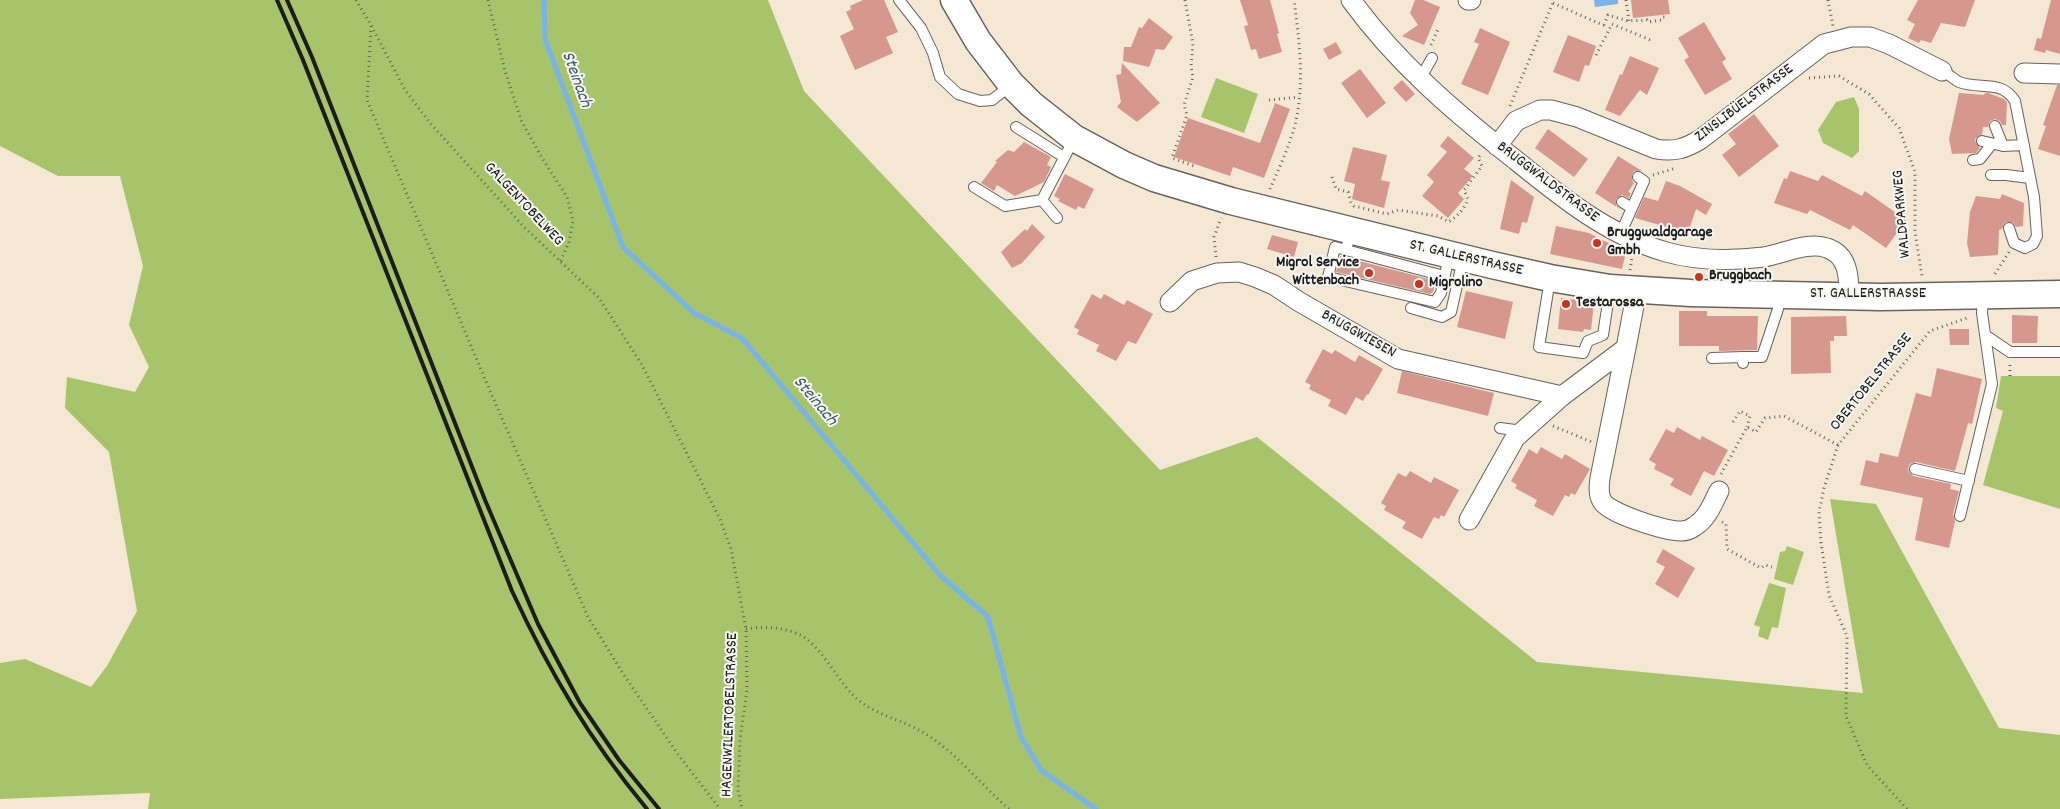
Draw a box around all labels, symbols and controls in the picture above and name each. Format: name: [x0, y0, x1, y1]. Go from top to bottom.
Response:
water label: Steinach: [555, 49, 595, 111]
street label: ZINSLIBÜELSTRASSE: [1692, 61, 1798, 147]
street label: BRUGGWALDSTRASSE: [1492, 138, 1602, 228]
street label: GALGENTOBELWEG: [479, 159, 567, 251]
street label: WALDPARKWEG: [1890, 169, 1916, 259]
place label: Bruggwaldgarage Gmbh: [1607, 224, 1713, 262]
street label: ST. GALLERSTRASSE: [1407, 237, 1525, 281]
marker: Bruggwaldgarage Gmbh: [1591, 237, 1603, 249]
place label: Migrol Service Wittenbach: [1276, 254, 1359, 292]
marker: Migrol Service Wittenbach: [1363, 267, 1375, 279]
place label: Bruggbach: [1709, 267, 1772, 287]
marker: Bruggbach: [1693, 271, 1705, 283]
place label: Migrolino: [1429, 274, 1483, 294]
marker: Migrolino: [1413, 278, 1425, 290]
street label: ST. GALLERSTRASSE: [1810, 285, 1926, 305]
place label: Testarossa: [1576, 294, 1644, 314]
marker: Testarossa: [1560, 298, 1572, 310]
street label: BRUGGWIESEN: [1317, 307, 1399, 363]
street label: OBERTOBELSTRASSE: [1827, 330, 1917, 436]
water label: Steinach: [787, 373, 841, 431]
street label: HAGENWILERTOBELSTRASSE: [719, 633, 743, 797]

